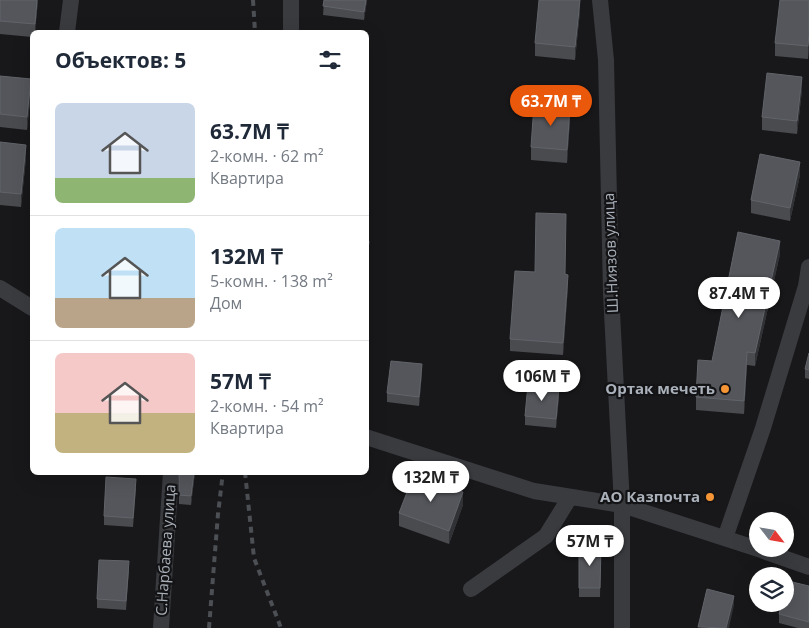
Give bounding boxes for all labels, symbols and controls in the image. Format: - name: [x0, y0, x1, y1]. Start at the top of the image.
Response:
- text: Объектов: 5: [55, 46, 186, 74]
- icon: filters: [316, 46, 344, 74]
- pin: 63.7M ₸: [505, 84, 597, 127]
- text: 63.7M ₸: [521, 90, 581, 112]
- text: 63.7M ₸: [210, 117, 289, 145]
- icon: home: [95, 123, 155, 183]
- text: 2-комн. · 62 m²: [210, 145, 324, 167]
- text: Квартира: [210, 167, 284, 189]
- street label: Ш.Ниязов улица: [598, 192, 622, 314]
- text: 132M ₸: [210, 242, 283, 270]
- icon: home: [95, 248, 155, 308]
- text: 5-комн. · 138 m²: [210, 270, 333, 292]
- pin: 87.4M ₸: [693, 276, 785, 319]
- text: 87.4M ₸: [709, 282, 769, 304]
- text: Дом: [210, 292, 242, 314]
- pin: 106M ₸: [501, 360, 583, 402]
- text: 106M ₸: [514, 365, 570, 387]
- text: 57M ₸: [210, 367, 271, 395]
- icon: home: [95, 373, 155, 433]
- place label: Ортак мечеть: [605, 378, 715, 398]
- marker: Ортак мечеть: [719, 383, 731, 395]
- text: 2-комн. · 54 m²: [210, 395, 324, 417]
- text: Квартира: [210, 417, 284, 439]
- pin: 132M ₸: [390, 460, 472, 503]
- text: 132M ₸: [403, 466, 459, 488]
- street label: С.Нарбаева улица: [150, 483, 180, 616]
- place label: АО Казпочта: [600, 486, 700, 506]
- marker: АО Казпочта: [704, 491, 716, 503]
- north arrow: [749, 512, 794, 558]
- map controls: [749, 512, 794, 612]
- pin: 57M ₸: [555, 524, 625, 567]
- text: 57M ₸: [567, 530, 613, 552]
- button: layers: [749, 567, 794, 612]

